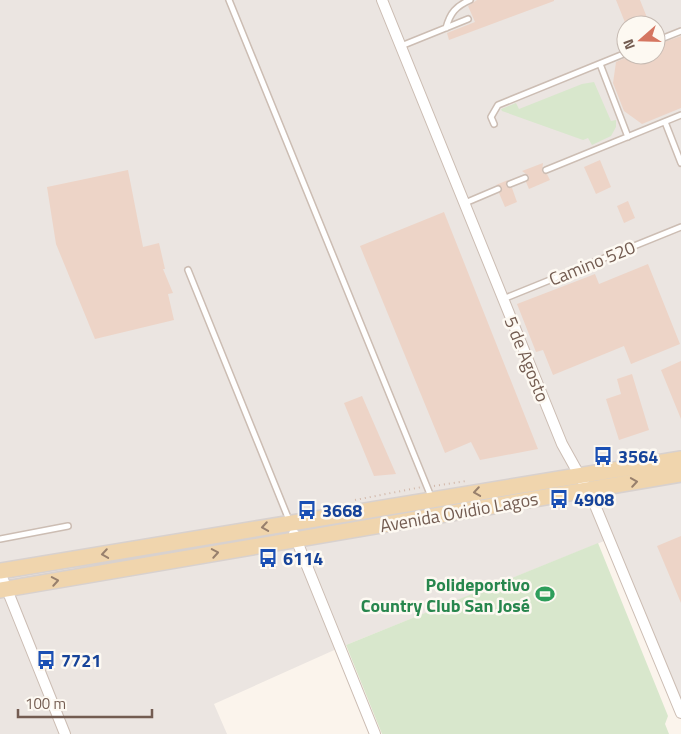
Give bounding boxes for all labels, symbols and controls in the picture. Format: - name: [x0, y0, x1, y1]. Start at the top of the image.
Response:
- north arrow: [616, 15, 666, 65]
- text: N: [617, 36, 640, 53]
- street label: Camino 520: [545, 233, 639, 293]
- street label: 5 de Agosto: [498, 312, 556, 406]
- place label: 3564: [618, 443, 658, 470]
- bus stop icon: 3564: [592, 445, 614, 467]
- one-way arrow: [630, 478, 638, 488]
- street label: Avenida Ovidio Lagos: [378, 485, 540, 539]
- place label: 4908: [574, 486, 614, 513]
- one-way arrow: [473, 487, 482, 497]
- bus stop icon: 4908: [548, 488, 570, 510]
- place label: 3668: [322, 497, 362, 524]
- bus stop icon: 3668: [296, 499, 318, 521]
- one-way arrow: [261, 522, 270, 532]
- place label: 6114: [283, 545, 323, 572]
- bus stop icon: 6114: [257, 547, 279, 569]
- one-way arrow: [101, 548, 109, 559]
- one-way arrow: [211, 549, 219, 559]
- place label: Polideportivo Country Club San José: [361, 571, 530, 619]
- one-way arrow: [50, 576, 59, 586]
- sports icon: Polideportivo Country Club San José: [534, 583, 556, 605]
- place label: 7721: [61, 647, 101, 674]
- bus stop icon: 7721: [35, 649, 57, 671]
- scale bar: [18, 686, 151, 718]
- text: 100 m: [25, 692, 66, 715]

